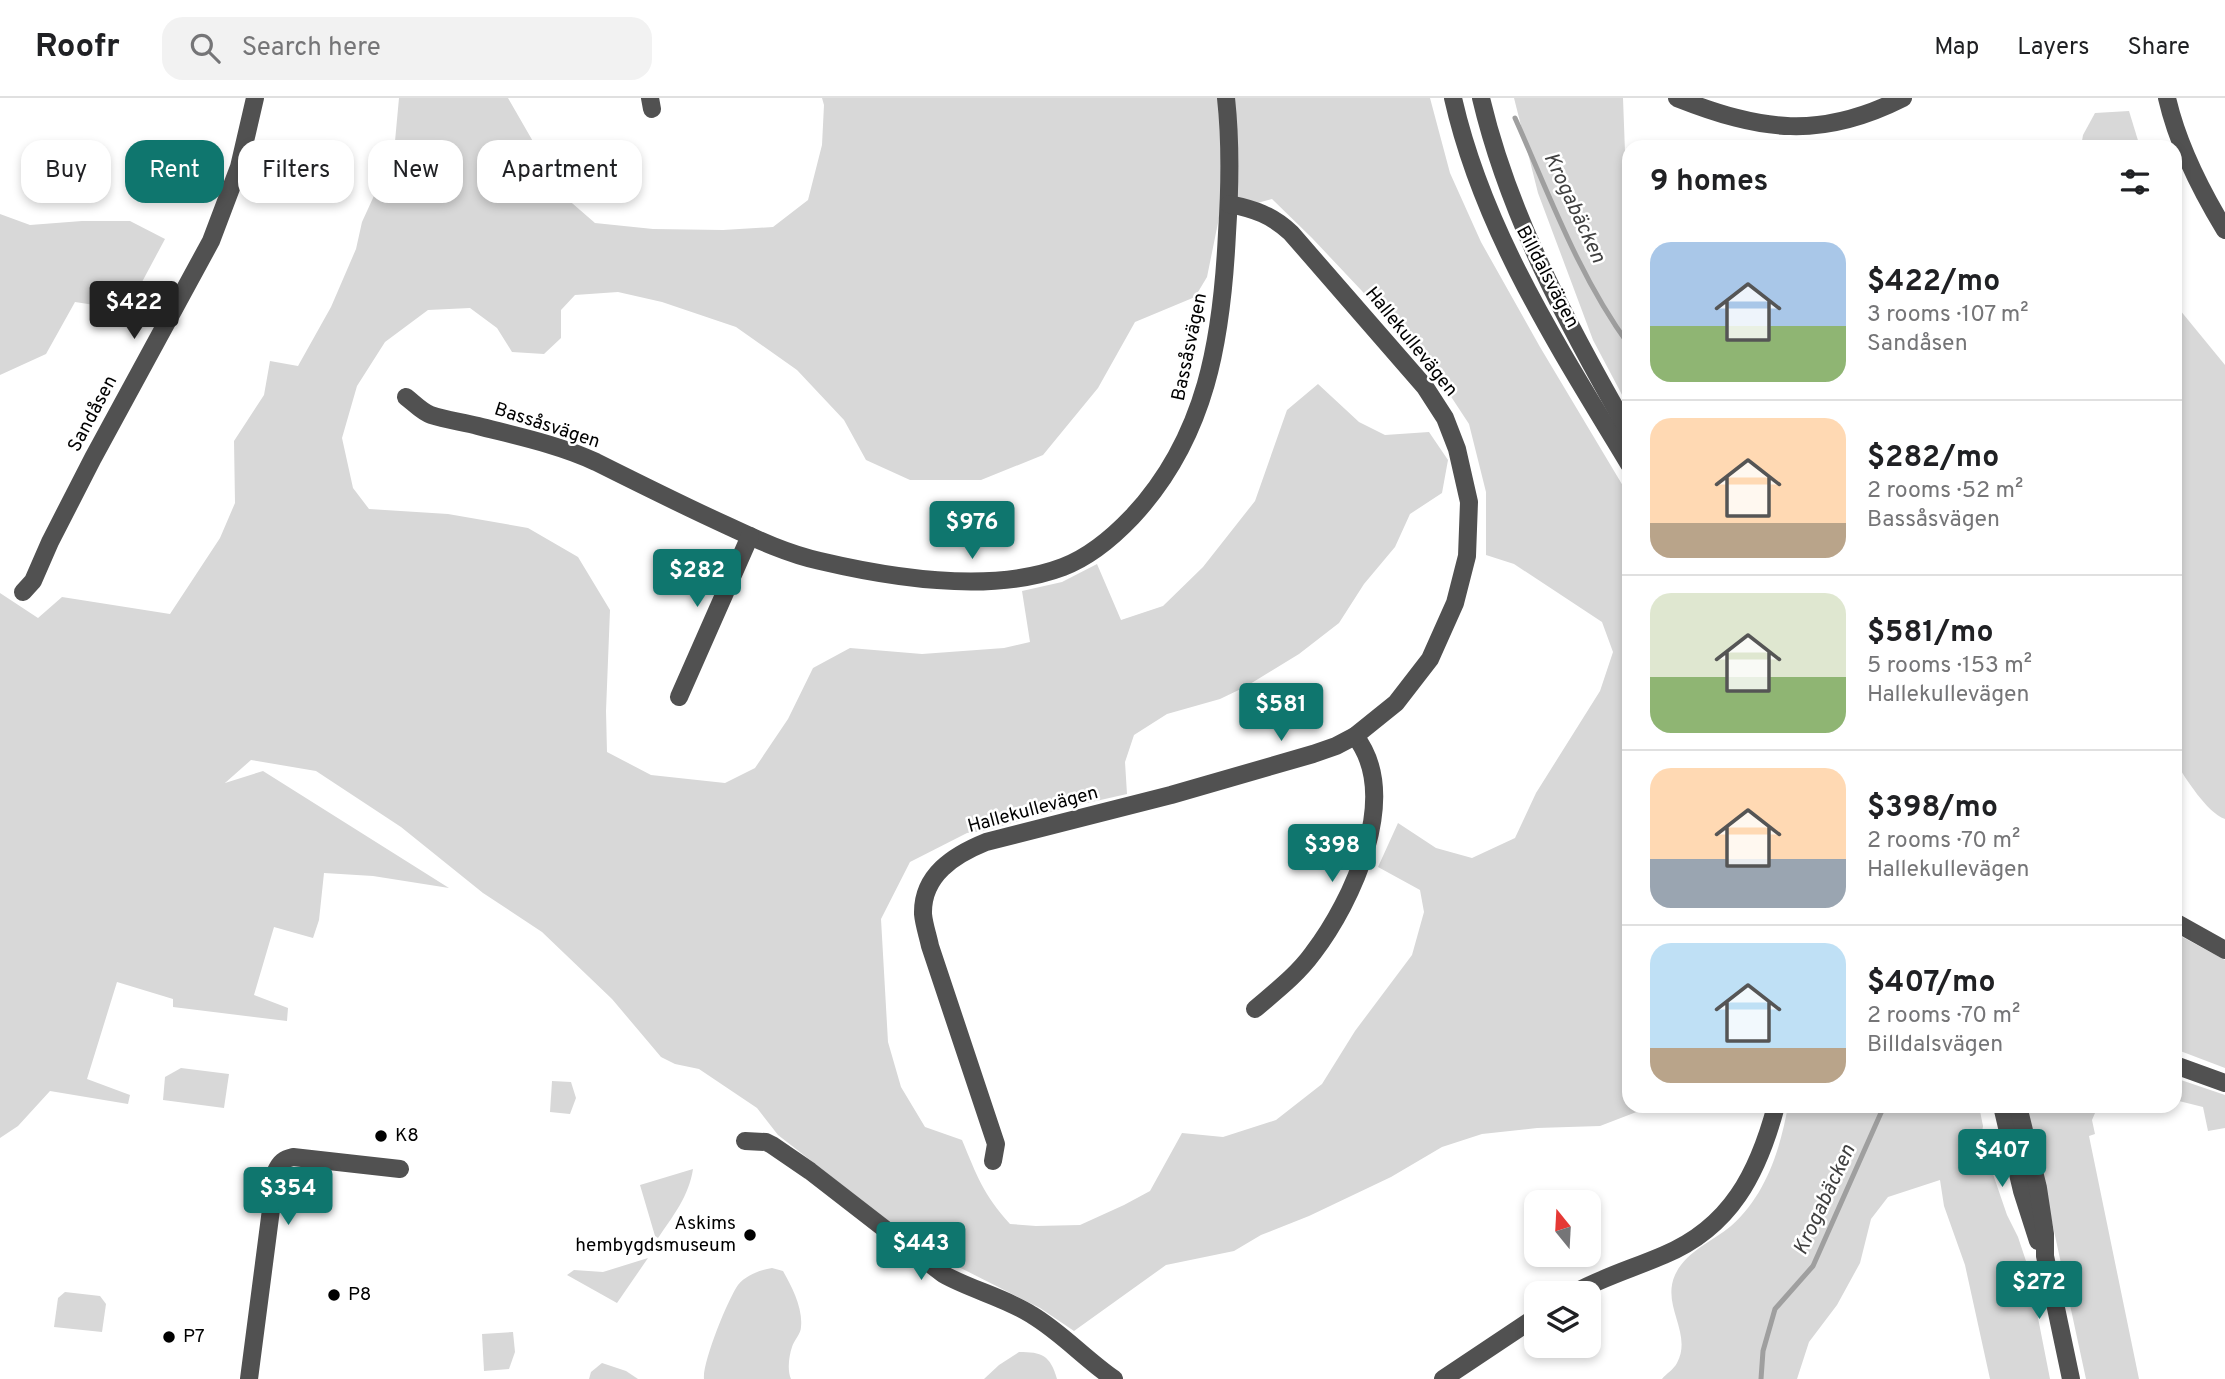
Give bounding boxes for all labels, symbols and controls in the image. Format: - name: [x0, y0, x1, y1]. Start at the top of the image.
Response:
- search box: [162, 17, 652, 80]
- text: Roofr: [35, 27, 120, 69]
- icon: search: [186, 29, 224, 67]
- text: Search here: [242, 32, 381, 65]
- text: Map: [1934, 33, 1979, 63]
- text: Layers: [2017, 33, 2089, 63]
- text: Share: [2127, 33, 2190, 63]
- chip: Buy: [21, 140, 111, 203]
- chip: Rent: [125, 140, 224, 203]
- chip: Filters: [238, 140, 354, 203]
- chip: New: [368, 140, 463, 203]
- chip: Apartment: [477, 140, 642, 203]
- water label: Krogabäcken: [1537, 148, 1612, 268]
- icon: filters: [2116, 163, 2154, 201]
- text: 9 homes: [1650, 164, 1768, 201]
- street label: Billdalsvägen: [1510, 222, 1584, 332]
- text: $422/mo: [1867, 264, 2000, 301]
- icon: home: [1706, 270, 1790, 354]
- pin: $422: [93, 282, 175, 341]
- street label: Hallekullevägen: [1359, 282, 1463, 402]
- text: $422: [106, 289, 162, 318]
- street label: Bassåsvägen: [1167, 291, 1213, 403]
- text: 3 rooms · 107 m²: [1867, 301, 2029, 330]
- text: Sandåsen: [1867, 330, 1968, 359]
- street label: Sandåsen: [63, 372, 123, 456]
- street label: Bassåsvägen: [491, 398, 603, 454]
- text: $282/mo: [1867, 440, 1999, 477]
- icon: home: [1706, 446, 1790, 530]
- text: 2 rooms · 52 m²: [1867, 477, 2023, 506]
- pin: $976: [931, 502, 1013, 561]
- text: Bassåsvägen: [1867, 506, 2000, 535]
- text: $976: [946, 509, 998, 538]
- pin: $282: [656, 550, 738, 609]
- text: $282: [669, 557, 725, 586]
- text: $581/mo: [1867, 615, 1993, 652]
- icon: home: [1706, 621, 1790, 705]
- text: 5 rooms · 153 m²: [1867, 652, 2032, 681]
- text: Hallekullevägen: [1867, 681, 2030, 710]
- pin: $581: [1240, 684, 1322, 743]
- text: $581: [1255, 691, 1307, 720]
- street label: Hallekullevägen: [965, 781, 1101, 839]
- text: $398/mo: [1867, 790, 1998, 827]
- icon: home: [1706, 796, 1790, 880]
- pin: $398: [1291, 824, 1373, 884]
- text: 2 rooms · 70 m²: [1867, 827, 2020, 856]
- text: $398: [1304, 832, 1360, 861]
- text: Hallekullevägen: [1867, 856, 2030, 885]
- text: $407/mo: [1867, 965, 1995, 1002]
- icon: home: [1706, 971, 1790, 1055]
- text: 2 rooms · 70 m²: [1867, 1002, 2020, 1031]
- text: Billdalsvägen: [1867, 1031, 2003, 1060]
- place label: K8: [395, 1124, 419, 1148]
- marker: K8: [373, 1128, 389, 1144]
- pin: $407: [1961, 1130, 2043, 1189]
- text: $407: [1974, 1137, 2030, 1166]
- water label: Krogabäcken: [1788, 1140, 1863, 1260]
- pin: $354: [247, 1168, 329, 1227]
- text: $354: [260, 1175, 316, 1204]
- north arrow: [1524, 1190, 1601, 1267]
- map controls: [1524, 1190, 1601, 1358]
- place label: Askims hembygdsmuseum: [575, 1212, 736, 1258]
- pin: $443: [880, 1222, 962, 1282]
- marker: Askims hembygdsmuseum: [742, 1227, 758, 1243]
- text: $443: [892, 1230, 950, 1259]
- pin: $272: [1998, 1262, 2080, 1321]
- text: $272: [2012, 1269, 2066, 1298]
- button: layers: [1524, 1281, 1601, 1358]
- place label: P8: [348, 1283, 371, 1307]
- marker: P8: [326, 1287, 342, 1303]
- place label: P7: [183, 1325, 205, 1349]
- marker: P7: [161, 1329, 177, 1345]

